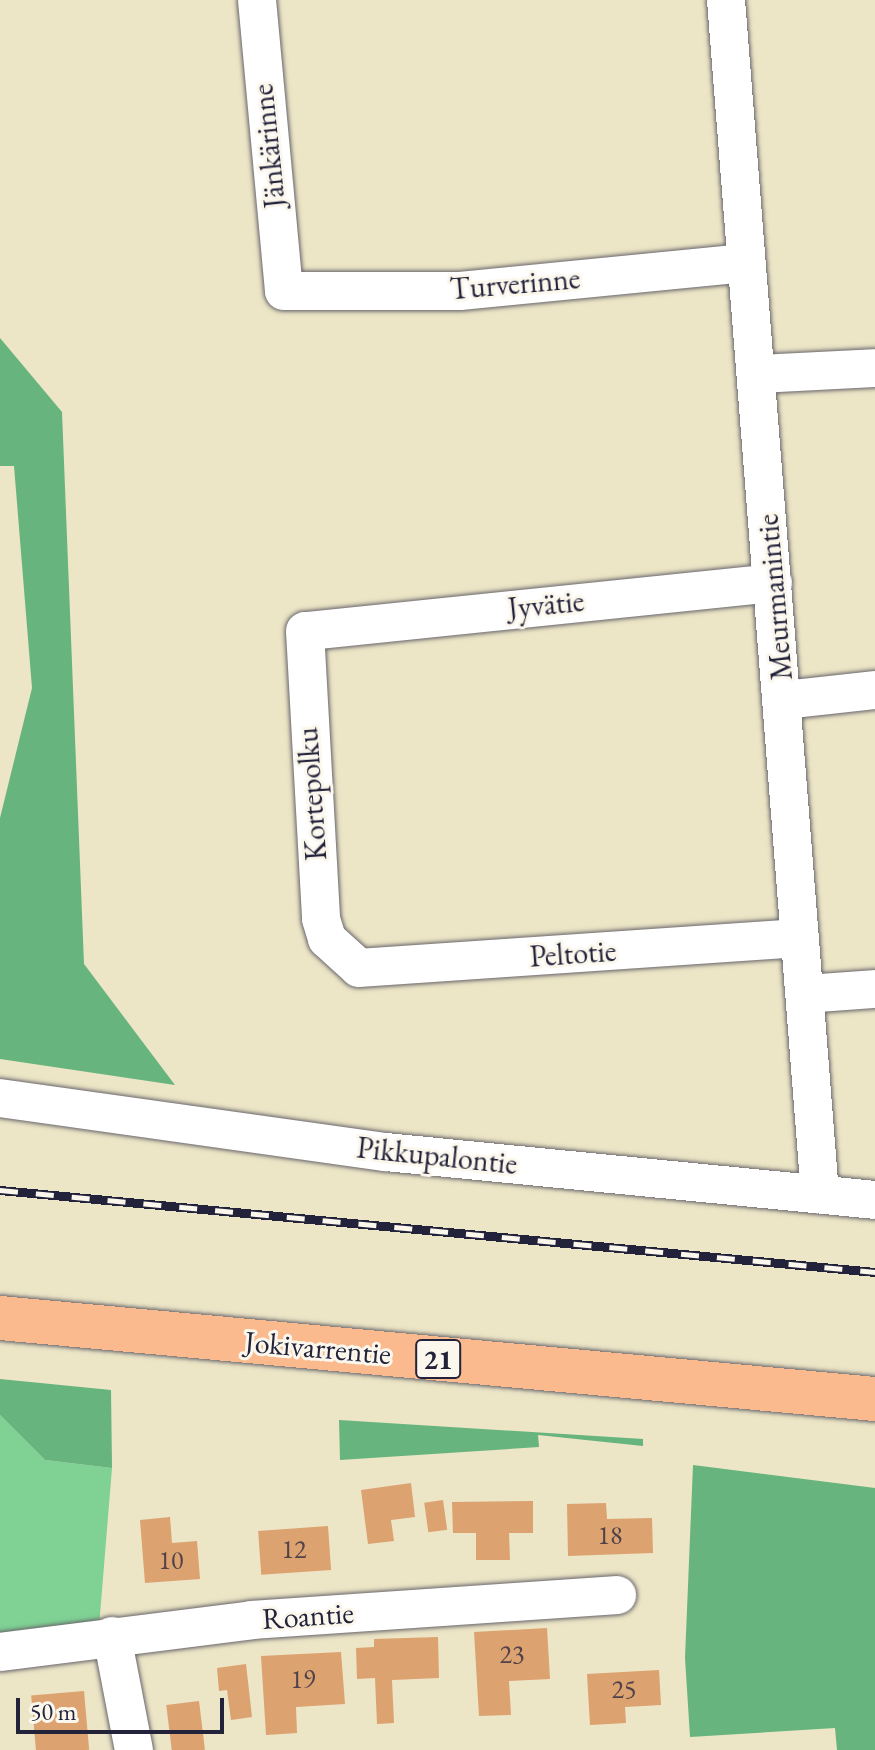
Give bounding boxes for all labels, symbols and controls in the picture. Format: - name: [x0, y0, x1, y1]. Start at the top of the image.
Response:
- street label: Jänkärinne: [245, 82, 293, 210]
- street label: Turverinne: [448, 260, 582, 308]
- street label: Meurmanintie: [750, 512, 800, 682]
- street label: Jyvätie: [506, 583, 586, 627]
- street label: Kortepolku: [289, 726, 335, 862]
- street label: Peltotie: [529, 933, 617, 975]
- street label: Pikkupalontie: [355, 1130, 519, 1182]
- street label: Jokivarrentie: [243, 1324, 393, 1372]
- road number: 21: [414, 1335, 462, 1383]
- house number: 18: [598, 1520, 622, 1552]
- house number: 12: [282, 1534, 306, 1566]
- house number: 10: [159, 1545, 183, 1577]
- street label: Roantie: [261, 1595, 355, 1637]
- house number: 23: [500, 1639, 524, 1671]
- house number: 19: [291, 1664, 315, 1696]
- house number: 25: [612, 1674, 636, 1706]
- scale bar: [20, 1682, 228, 1732]
- text: 50 m: [30, 1696, 77, 1727]

